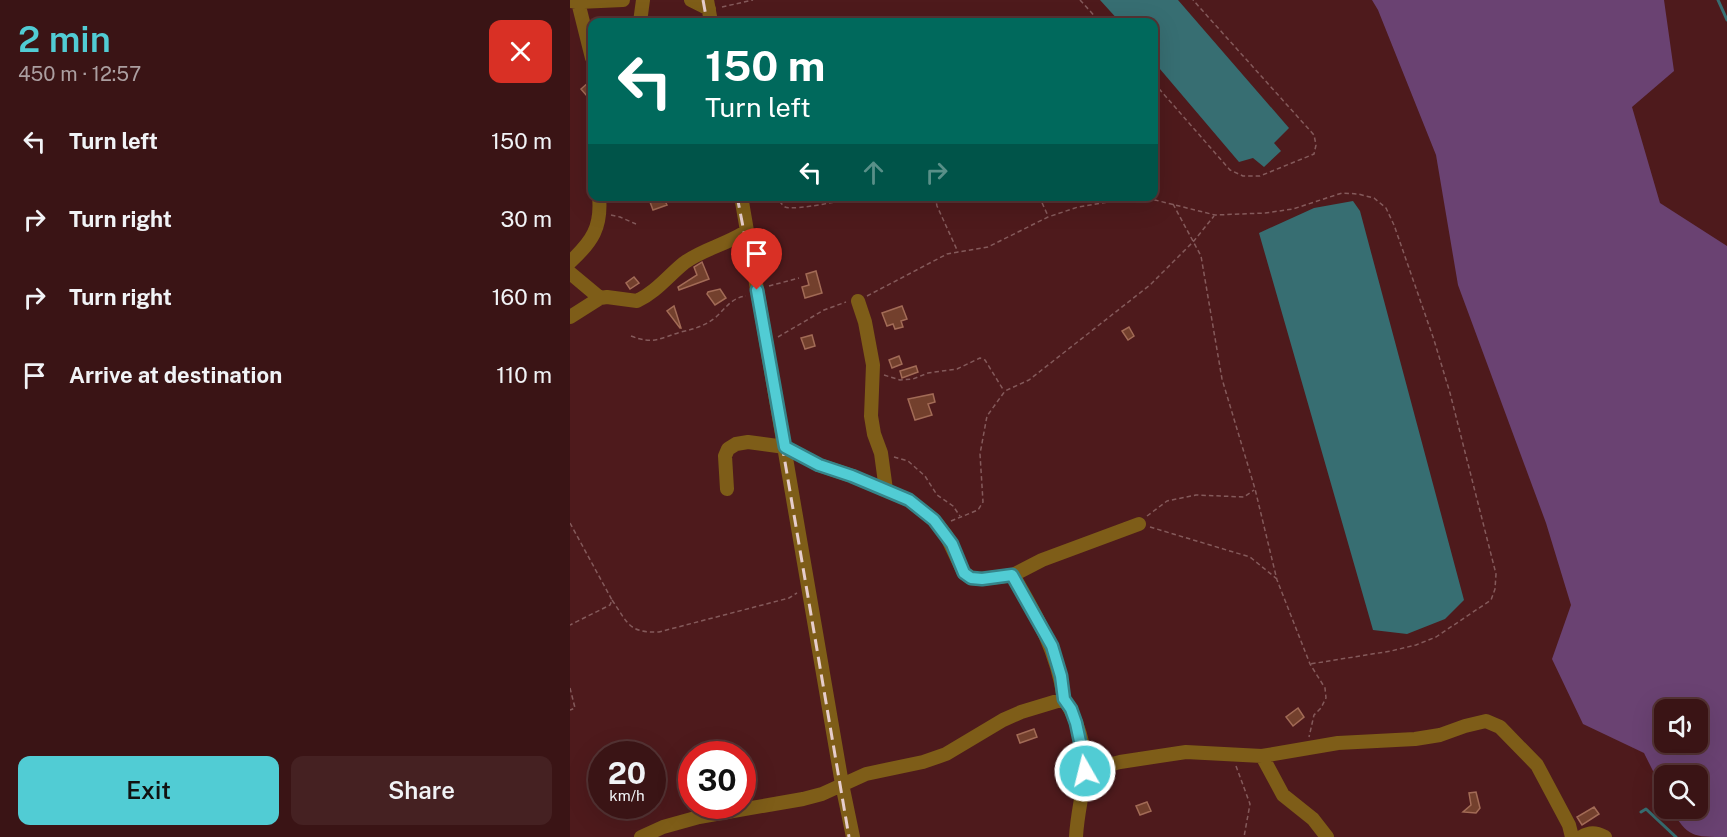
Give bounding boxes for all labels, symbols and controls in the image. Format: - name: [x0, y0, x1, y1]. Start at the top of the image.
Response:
- text: 2 min: [18, 18, 111, 60]
- button: close: [489, 20, 552, 83]
- text: 150 m: [705, 41, 825, 90]
- icon: left: [606, 42, 684, 120]
- text: 450 m · 12:57: [18, 62, 141, 86]
- text: Turn left: [705, 91, 811, 123]
- icon: left: [18, 125, 51, 158]
- text: Turn left: [69, 128, 158, 154]
- text: 150 m: [491, 128, 552, 154]
- icon: left: [794, 156, 827, 189]
- icon: ahead: [857, 156, 890, 189]
- icon: right: [920, 156, 953, 189]
- icon: right: [18, 203, 51, 236]
- text: Turn right: [69, 206, 172, 232]
- text: 30 m: [500, 206, 552, 232]
- pin: [731, 228, 782, 290]
- icon: arrive: [740, 237, 773, 270]
- icon: right: [18, 281, 51, 314]
- text: Turn right: [69, 284, 172, 310]
- text: 160 m: [492, 284, 552, 310]
- icon: arrive: [18, 359, 51, 392]
- text: Arrive at destination: [69, 362, 282, 388]
- text: 110 m: [496, 362, 552, 388]
- map controls: [1654, 699, 1708, 819]
- button: sound: [1654, 699, 1708, 753]
- position arrow: [1053, 739, 1117, 803]
- speed limit sign: 30: [678, 741, 756, 819]
- text: 20: [608, 755, 646, 791]
- button: Exit: [18, 756, 279, 825]
- button: Share: [291, 756, 552, 825]
- button: search: [1654, 765, 1708, 819]
- text: km/h: [609, 787, 645, 804]

